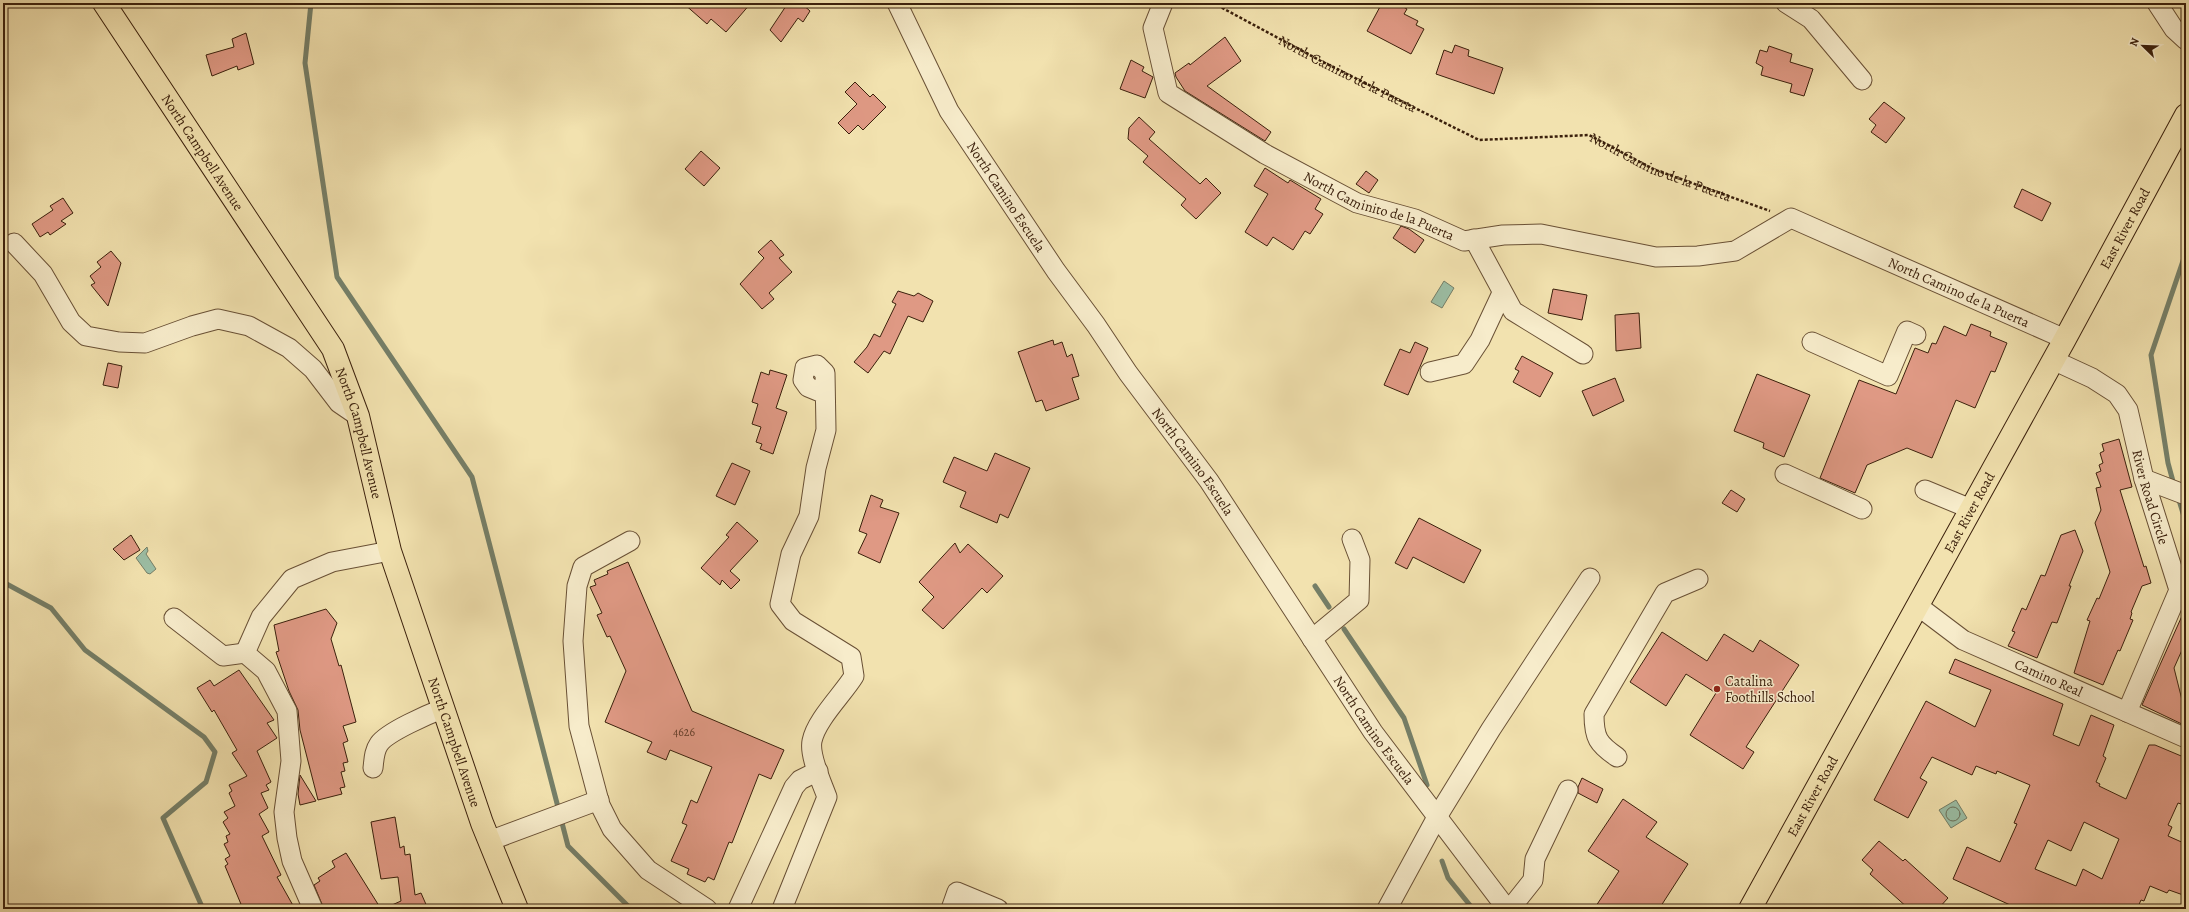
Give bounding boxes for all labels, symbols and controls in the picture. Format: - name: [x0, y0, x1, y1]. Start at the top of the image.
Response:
- north arrow: [2123, 26, 2163, 66]
- street label: North Camino de la Puerta: [1275, 31, 1420, 117]
- text: N: [2126, 36, 2143, 49]
- street label: North Campbell Avenue: [157, 91, 248, 215]
- street label: North Camino de la Puerta: [1586, 128, 1734, 206]
- street label: North Camino Escuela: [962, 138, 1050, 256]
- street label: North Caminito de la Puerta: [1300, 167, 1458, 246]
- street label: East River Road: [2096, 184, 2155, 273]
- street label: North Camino de la Puerta: [1885, 253, 2033, 332]
- street label: North Campbell Avenue: [331, 365, 386, 501]
- street label: North Camino Escuela: [1147, 404, 1238, 520]
- street label: River Road Circle: [2127, 448, 2173, 547]
- street label: East River Road: [1940, 469, 2000, 557]
- street label: Camino Real: [2011, 655, 2086, 702]
- street label: North Camino Escuela: [1329, 672, 1419, 789]
- place label: Catalina Foothills School: [1725, 672, 1815, 707]
- street label: North Campbell Avenue: [423, 675, 485, 810]
- marker: Catalina Foothills School: [1712, 684, 1722, 694]
- house number: 4626: [673, 724, 696, 740]
- street label: East River Road: [1783, 752, 1843, 840]

